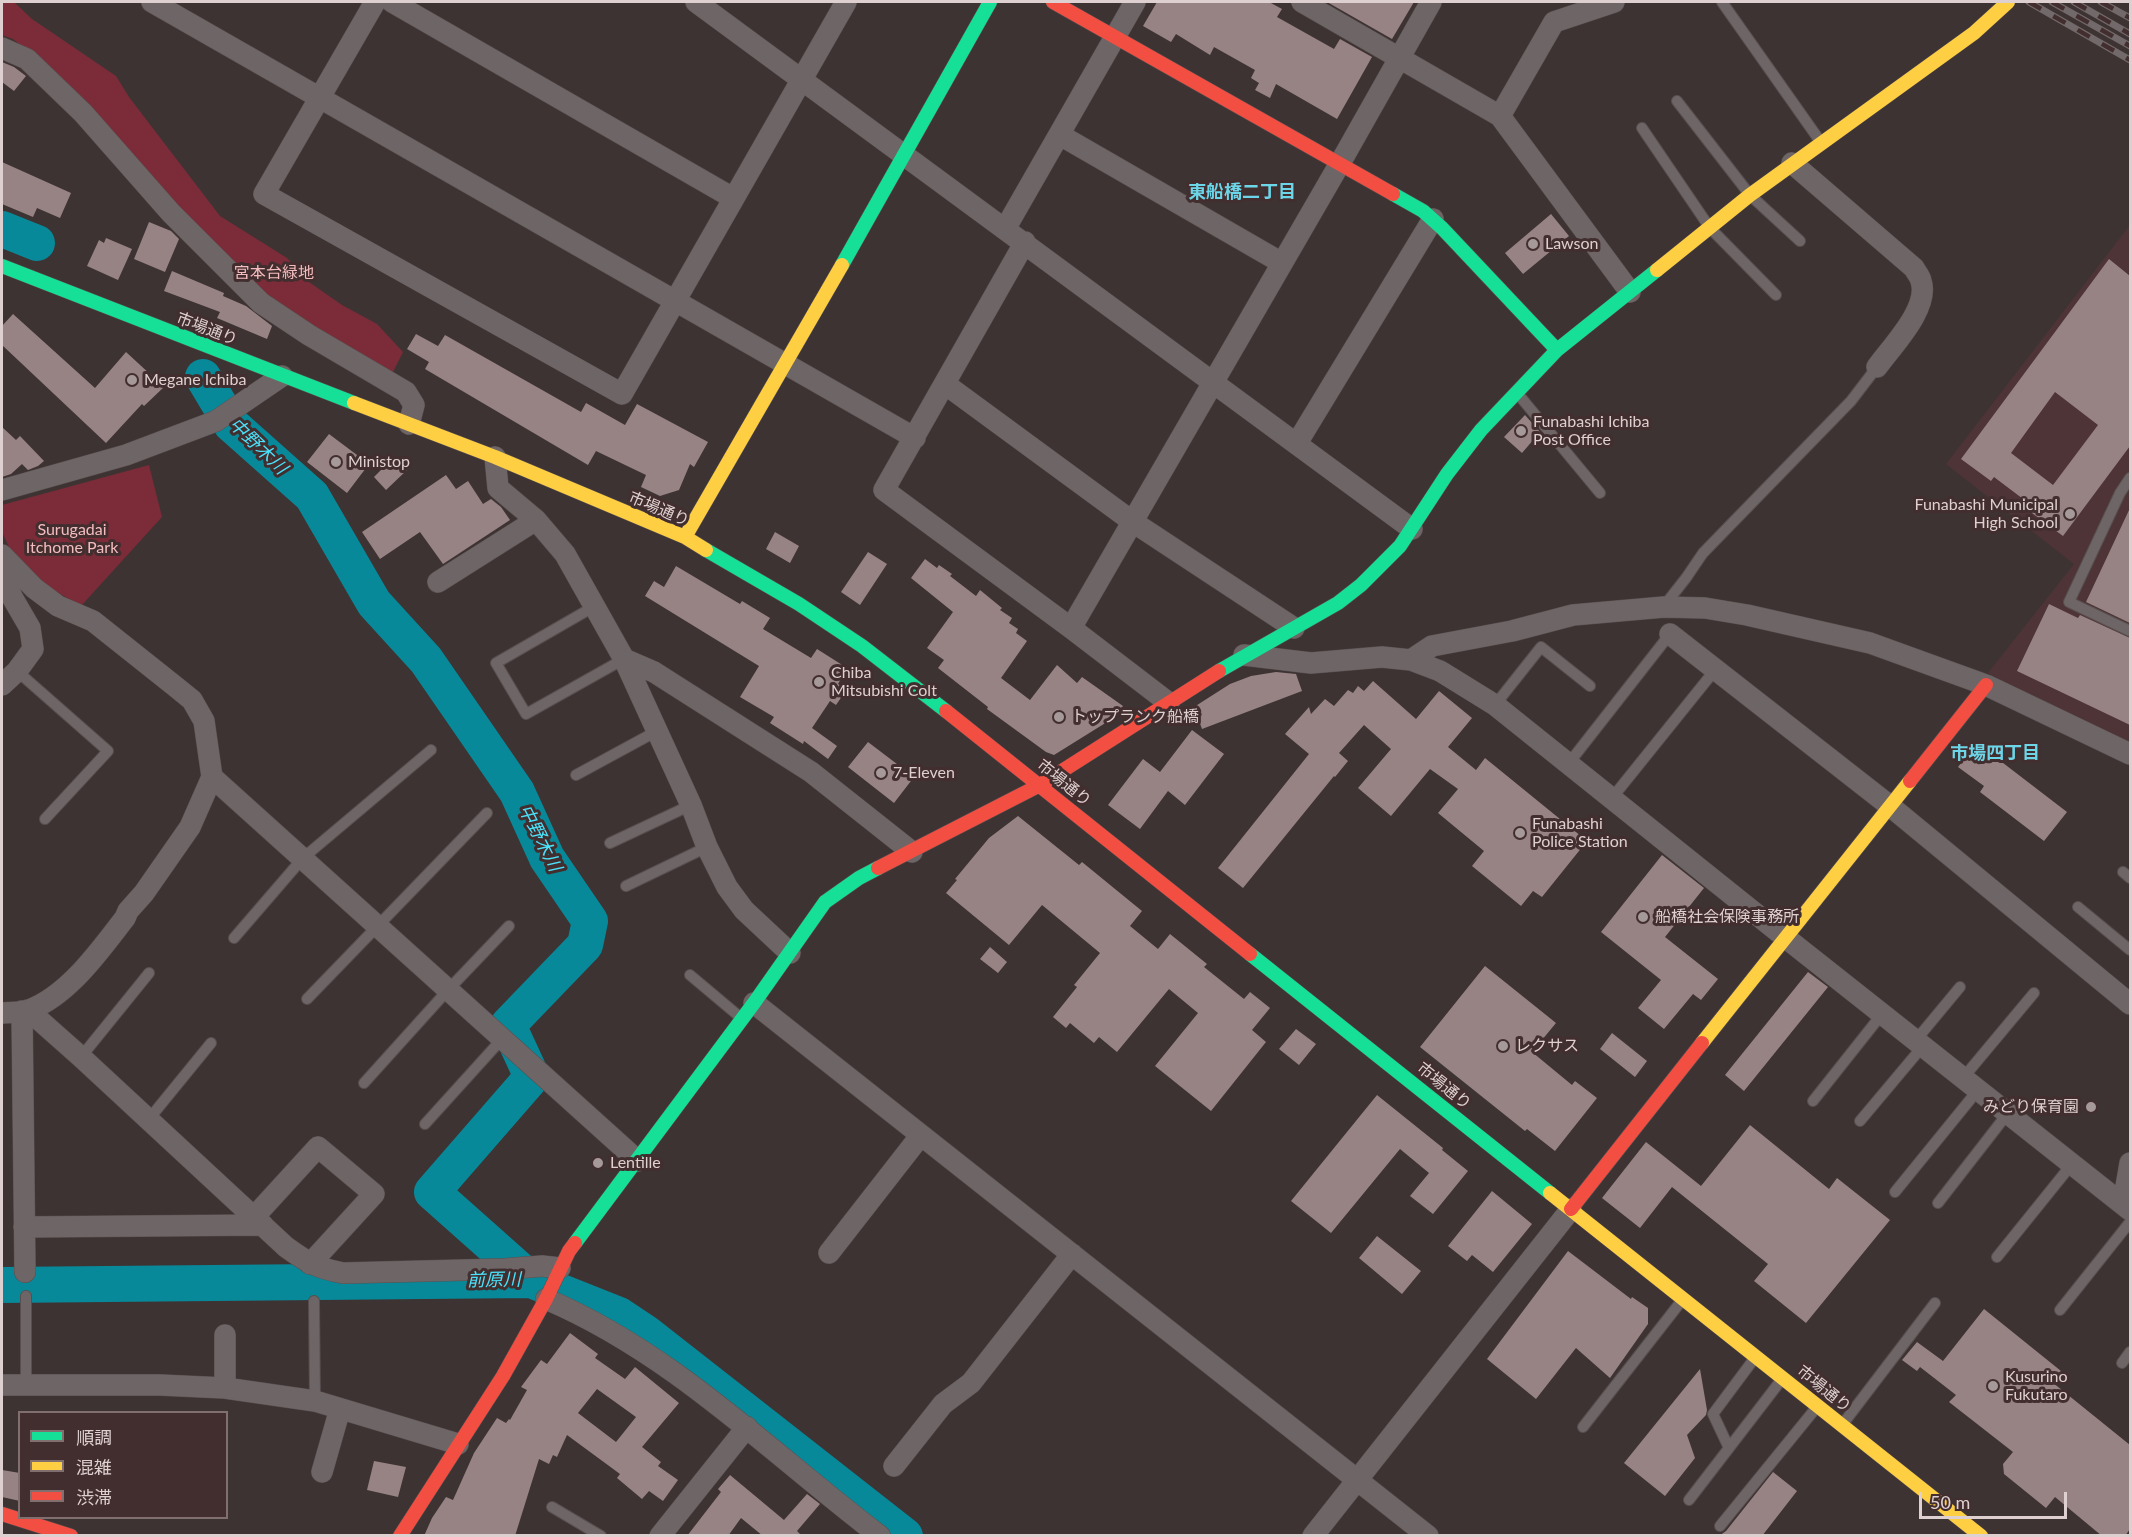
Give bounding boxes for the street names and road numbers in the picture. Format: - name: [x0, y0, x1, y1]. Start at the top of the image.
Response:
- street label: 市場通り: [174, 309, 240, 349]
- street label: 市場通り: [626, 488, 692, 530]
- street label: 市場通り: [1033, 755, 1095, 811]
- street label: 市場通り: [1413, 1058, 1475, 1114]
- street label: 市場通り: [1793, 1361, 1855, 1417]

